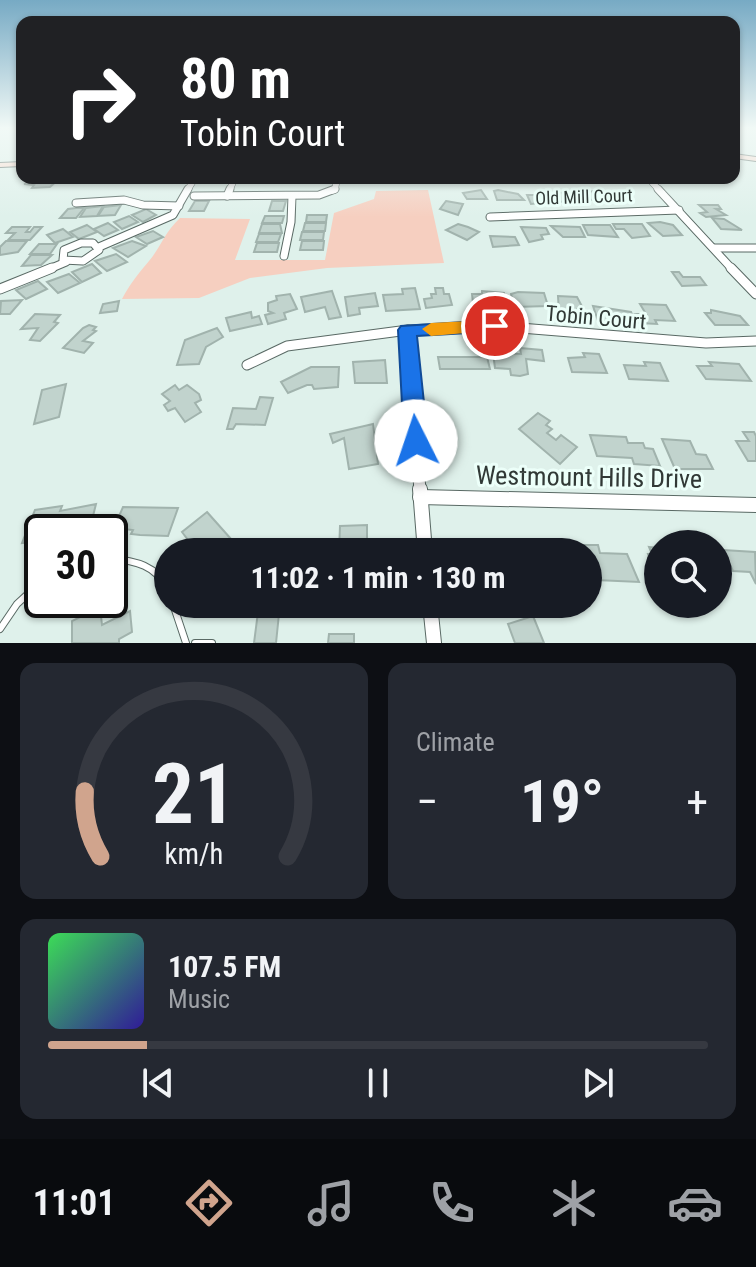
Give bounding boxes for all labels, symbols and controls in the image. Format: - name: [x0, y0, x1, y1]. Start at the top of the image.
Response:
- text: 80 m: [180, 46, 291, 112]
- icon: right: [48, 48, 152, 152]
- text: Tobin Court: [180, 113, 345, 155]
- street label: Old Mill Court: [535, 184, 633, 209]
- pin: [461, 292, 529, 360]
- street label: Tobin Court: [545, 301, 647, 334]
- icon: arrive: [473, 304, 517, 348]
- position arrow: [374, 399, 458, 483]
- street label: Westmount Hills Drive: [476, 460, 702, 494]
- speed limit sign: 30: [24, 514, 128, 618]
- map controls: [644, 530, 732, 618]
- button: search: [644, 530, 732, 618]
- text: 11:02 · 1 min · 130 m: [251, 560, 505, 595]
- text: Climate: [416, 727, 495, 757]
- text: 21: [152, 746, 236, 843]
- text: 19°: [520, 766, 604, 837]
- text: −: [416, 776, 438, 828]
- text: +: [686, 776, 708, 828]
- text: km/h: [165, 837, 223, 871]
- text: 107.5 FM: [168, 949, 281, 984]
- text: Music: [168, 984, 230, 1014]
- icon: previous: [136, 1061, 180, 1105]
- icon: pause: [356, 1061, 400, 1105]
- icon: next: [576, 1061, 620, 1105]
- icon: directions: [181, 1175, 237, 1231]
- icon: music: [303, 1175, 359, 1231]
- icon: phone: [424, 1175, 480, 1231]
- icon: climate: [546, 1175, 602, 1231]
- icon: car: [667, 1175, 723, 1231]
- text: 11:01: [33, 1182, 115, 1224]

